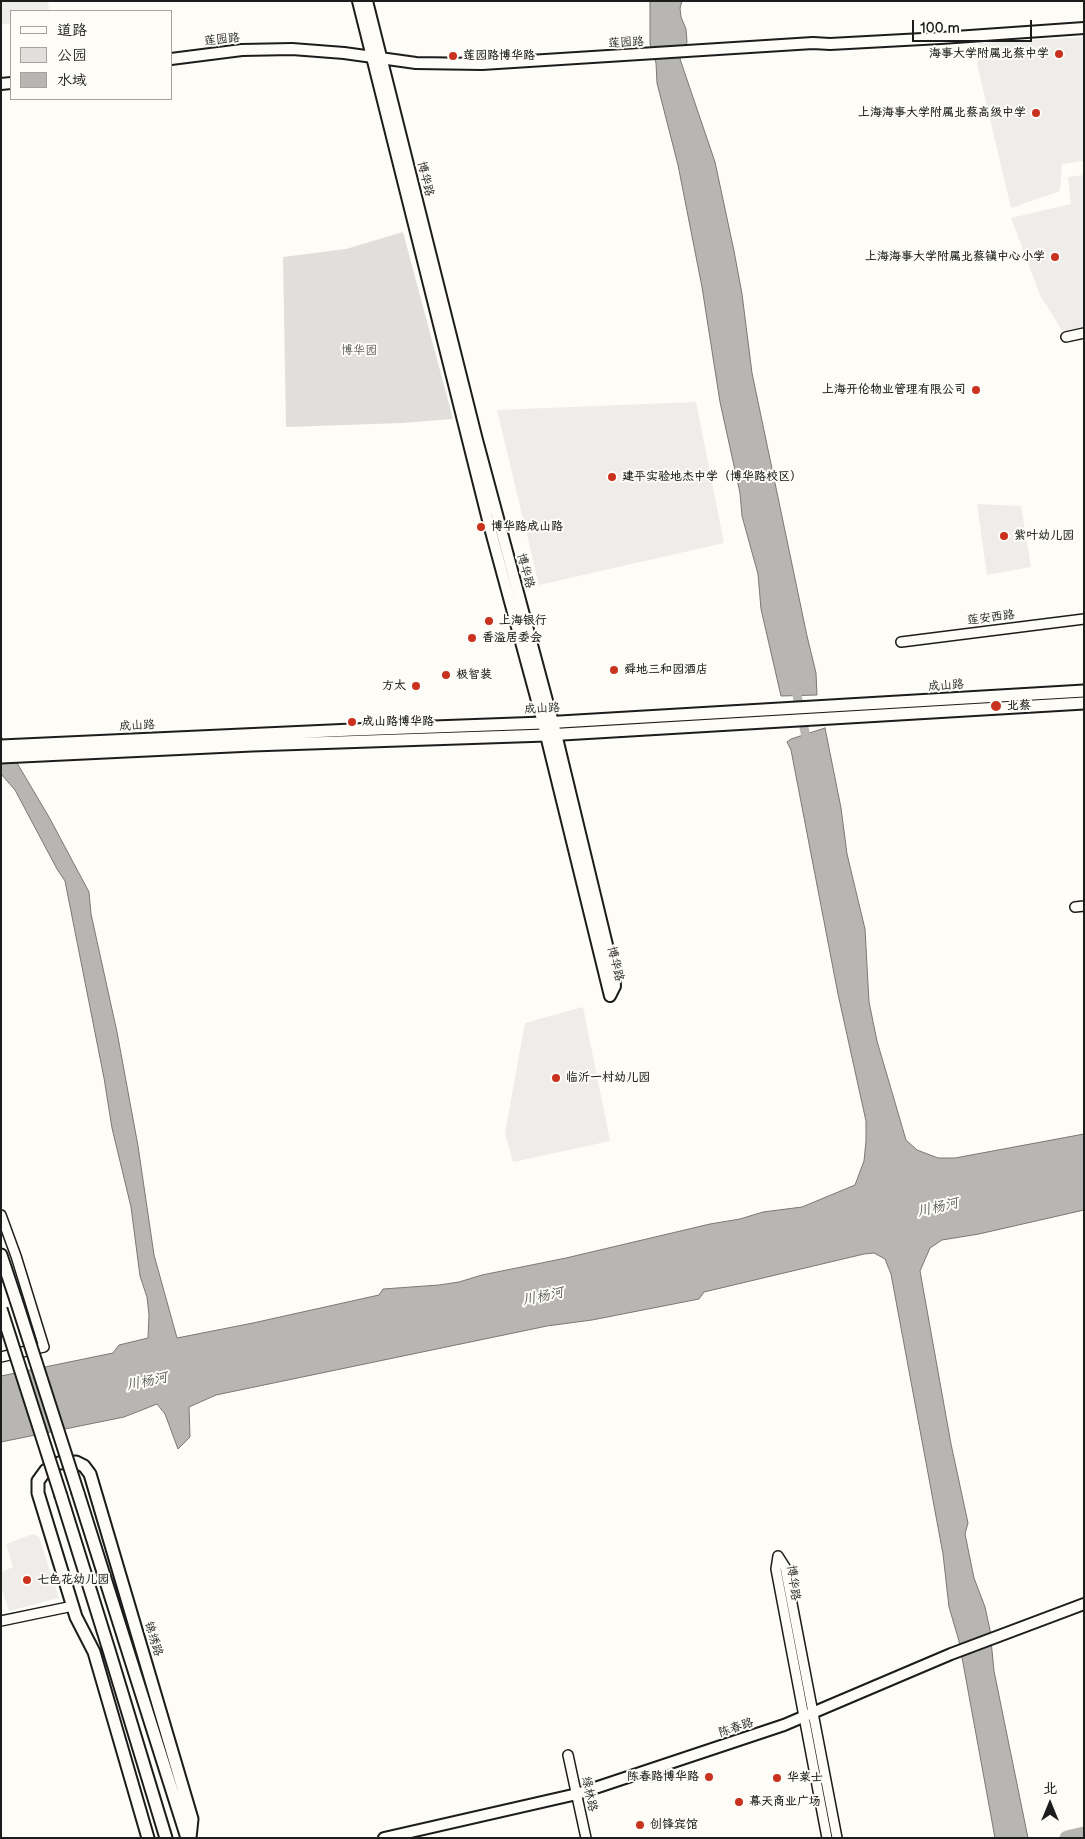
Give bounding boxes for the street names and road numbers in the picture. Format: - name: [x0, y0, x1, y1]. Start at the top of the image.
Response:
- street label: 莲园路: [203, 31, 241, 49]
- street label: 莲园路: [608, 35, 644, 51]
- street label: 博华路: [414, 160, 436, 198]
- street label: 博华路: [513, 552, 537, 590]
- street label: 莲安西路: [966, 608, 1016, 628]
- street label: 成山路: [928, 678, 964, 694]
- street label: 成山路: [524, 701, 560, 717]
- street label: 成山路: [119, 718, 155, 734]
- street label: 博华路: [604, 945, 626, 983]
- street label: 博华路: [783, 1564, 803, 1602]
- street label: 锦绣路: [141, 1620, 165, 1658]
- street label: 陈春路: [717, 1716, 755, 1740]
- street label: 绿林路: [578, 1775, 600, 1813]

